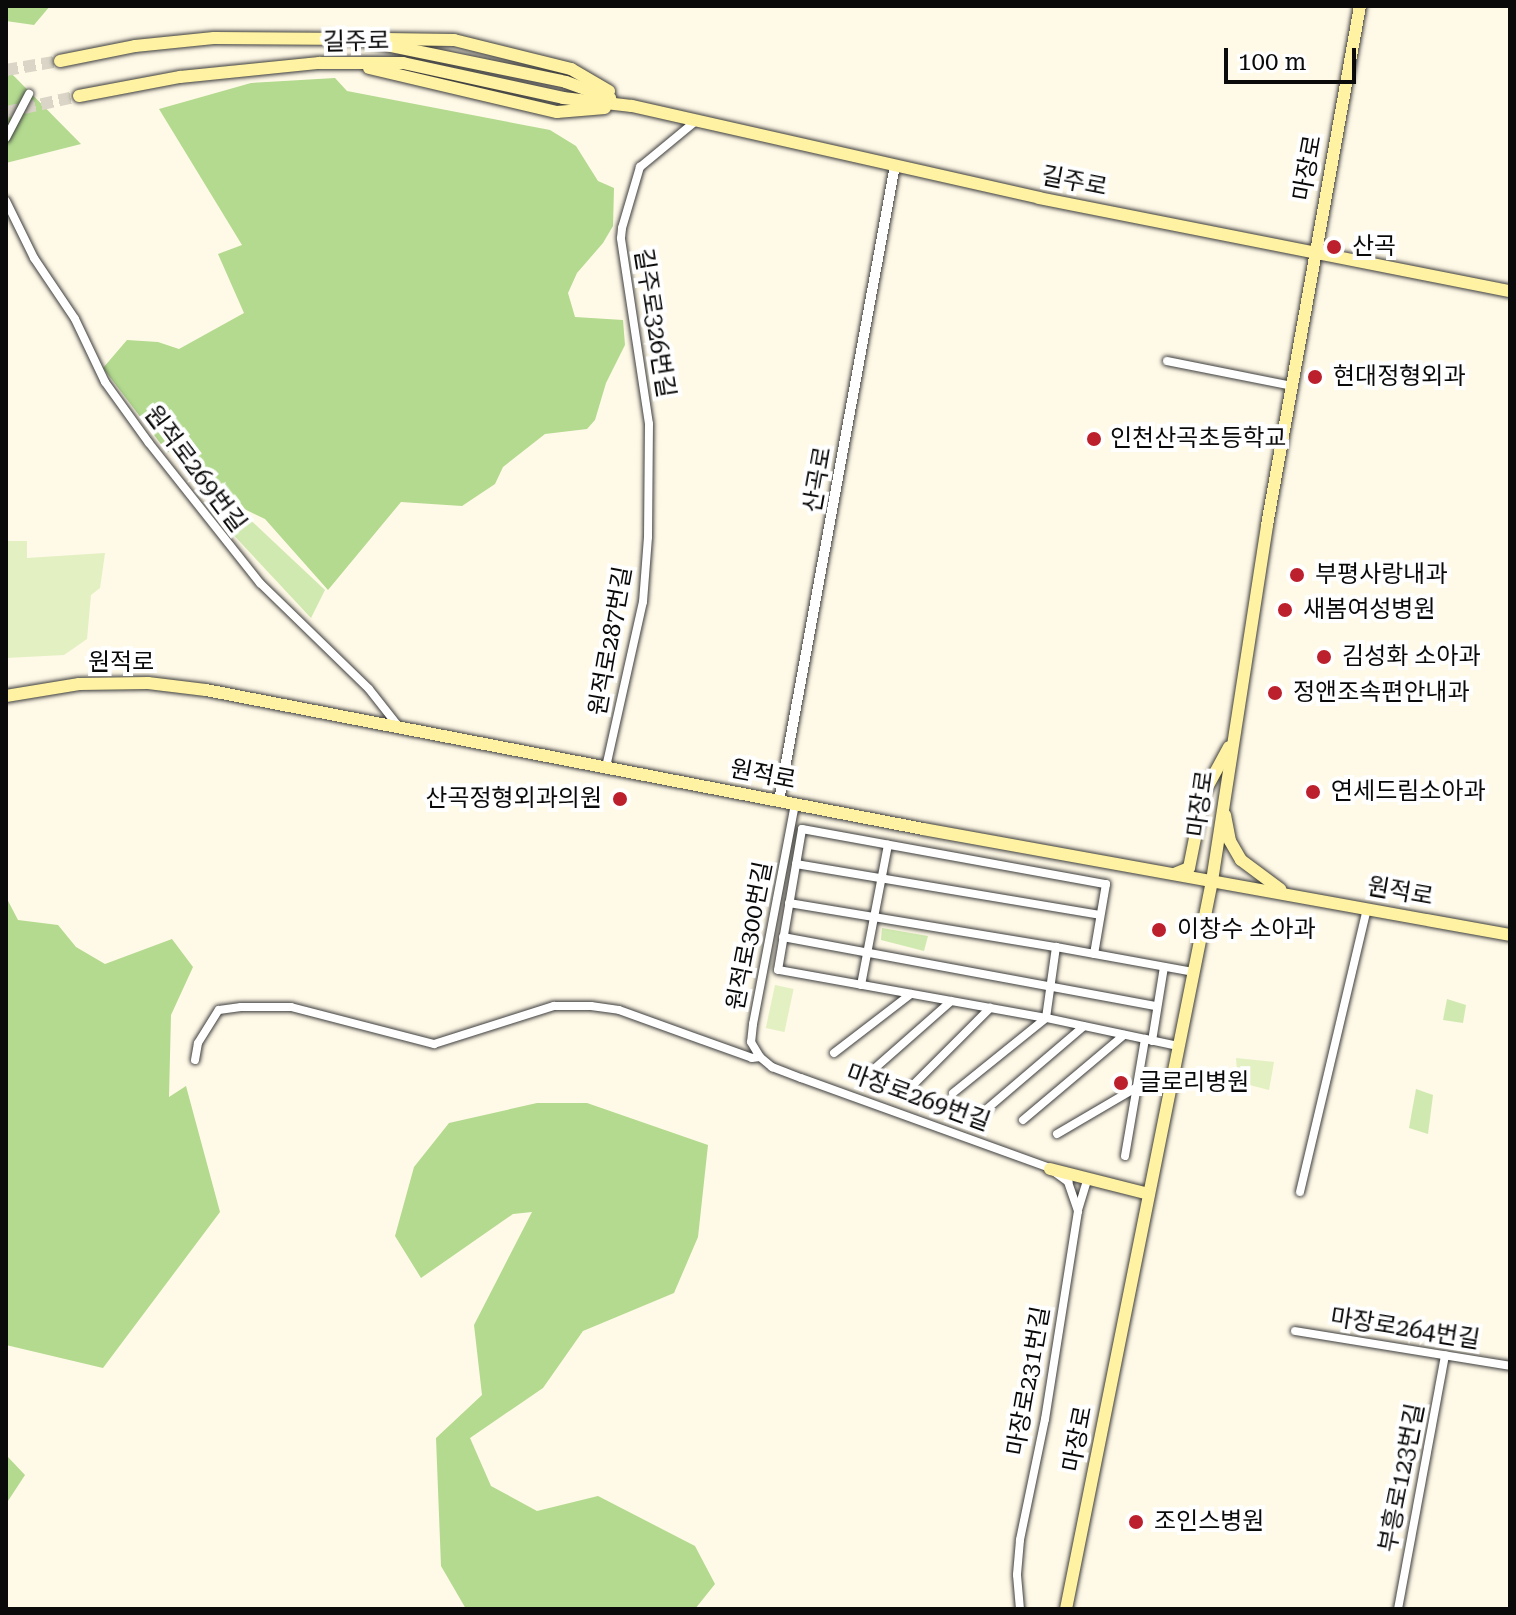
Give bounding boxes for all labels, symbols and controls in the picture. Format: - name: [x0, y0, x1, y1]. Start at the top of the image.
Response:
- street label: 길주로: [323, 27, 389, 57]
- scale bar: [1228, 32, 1360, 82]
- text: 100 m: [1238, 48, 1306, 76]
- street label: 마장로: [1288, 133, 1328, 203]
- street label: 길주로: [1039, 162, 1109, 202]
- place label: 산곡: [1352, 233, 1396, 261]
- marker: 산곡: [1323, 236, 1345, 258]
- street label: 길주로326번길: [628, 246, 680, 400]
- place label: 현대정형외과: [1333, 363, 1465, 391]
- marker: 현대정형외과: [1304, 366, 1326, 388]
- street label: 원적로269번길: [138, 400, 252, 538]
- place label: 인천산곡초등학교: [1110, 425, 1287, 453]
- marker: 인천산곡초등학교: [1085, 430, 1103, 448]
- street label: 산곡로: [798, 445, 838, 515]
- place label: 부평사랑내과: [1315, 561, 1447, 589]
- street label: 원적로287번길: [584, 564, 638, 718]
- marker: 부평사랑내과: [1286, 564, 1308, 586]
- place label: 새봄여성병원: [1303, 596, 1435, 624]
- marker: 새봄여성병원: [1274, 599, 1296, 621]
- place label: 김성화 소아과: [1342, 643, 1481, 671]
- marker: 김성화 소아과: [1313, 646, 1335, 668]
- street label: 원적로: [88, 649, 154, 677]
- place label: 정앤조속편안내과: [1293, 679, 1470, 707]
- marker: 정앤조속편안내과: [1264, 682, 1286, 704]
- street label: 원적로: [728, 755, 798, 795]
- street label: 마장로: [1182, 769, 1220, 839]
- place label: 연세드림소아과: [1331, 778, 1486, 806]
- marker: 연세드림소아과: [1302, 781, 1324, 803]
- place label: 산곡정형외과의원: [425, 785, 602, 813]
- marker: 산곡정형외과의원: [609, 788, 631, 810]
- street label: 원적로300번길: [721, 859, 779, 1013]
- street label: 원적로: [1365, 872, 1435, 912]
- place label: 이창수 소아과: [1177, 916, 1316, 944]
- marker: 이창수 소아과: [1148, 919, 1170, 941]
- street label: 마장로269번길: [842, 1059, 994, 1137]
- place label: 글로리병원: [1139, 1069, 1249, 1097]
- marker: 글로리병원: [1110, 1072, 1132, 1094]
- street label: 마장로264번길: [1328, 1303, 1482, 1355]
- street label: 마장로231번길: [1002, 1304, 1056, 1458]
- street label: 부흥로123번길: [1373, 1401, 1431, 1555]
- street label: 마장로: [1058, 1404, 1098, 1474]
- place label: 조인스병원: [1154, 1508, 1264, 1536]
- marker: 조인스병원: [1125, 1511, 1147, 1533]

